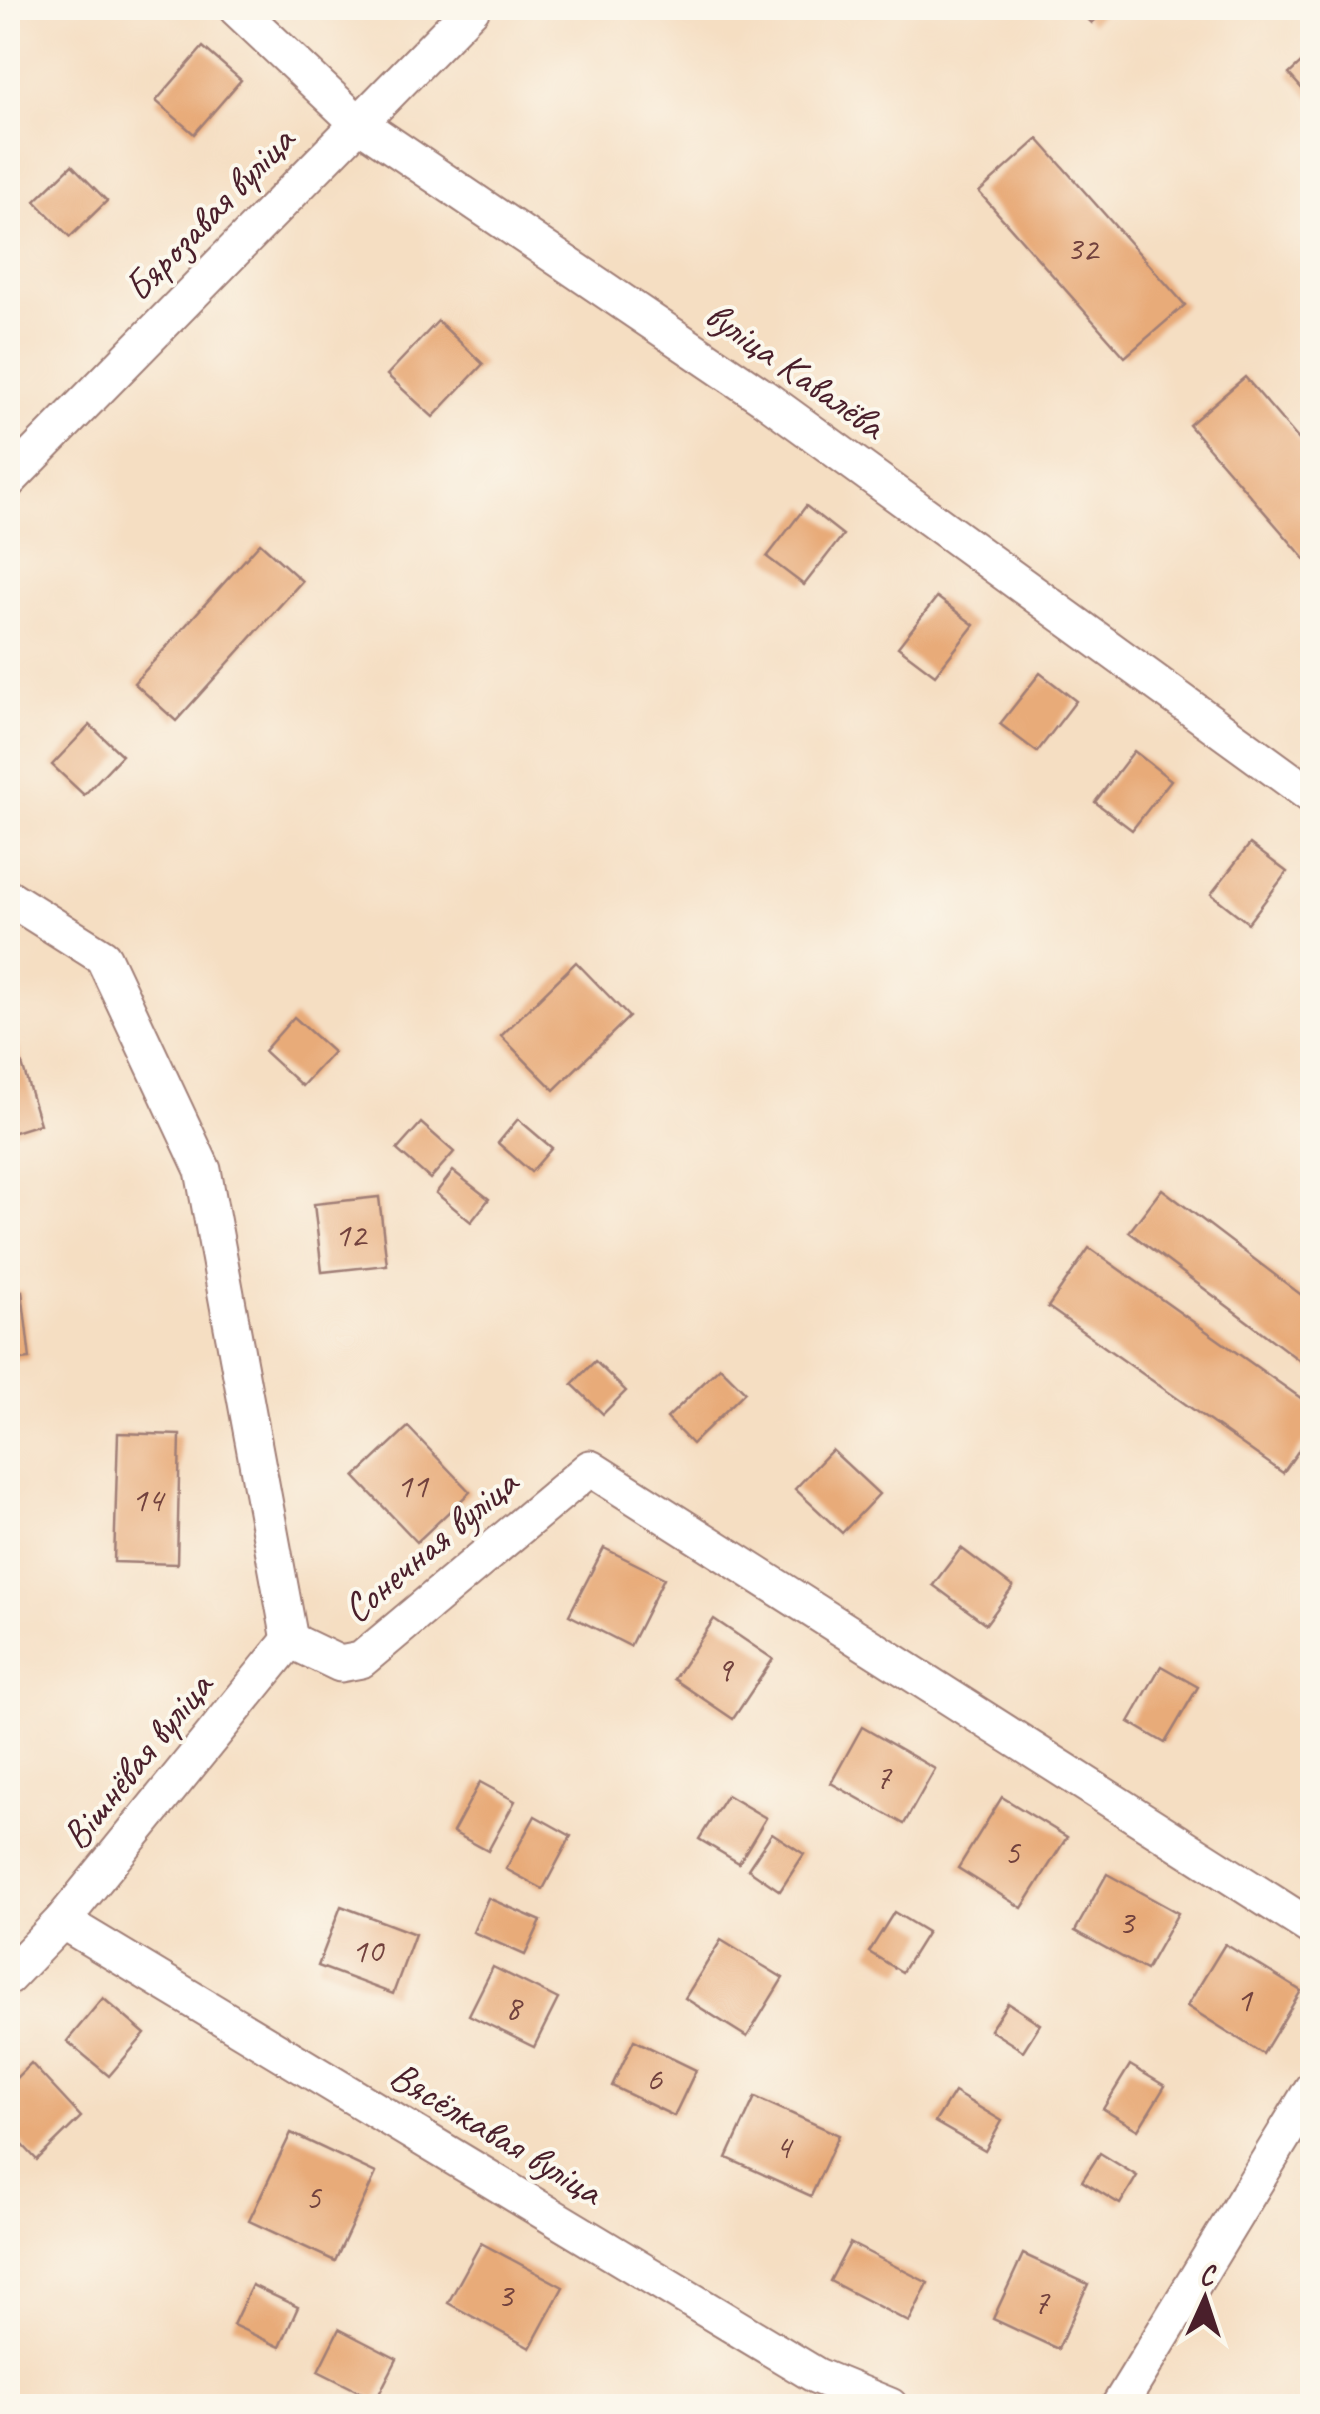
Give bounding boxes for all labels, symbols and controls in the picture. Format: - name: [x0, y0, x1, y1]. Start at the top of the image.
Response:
- street label: Бярозавая вуліца: [113, 114, 306, 312]
- house number: 32: [1066, 226, 1101, 271]
- street label: вуліца Кавалёва: [696, 290, 896, 452]
- house number: 12: [334, 1212, 369, 1257]
- street label: Сонечная вуліца: [332, 1457, 530, 1634]
- house number: 11: [396, 1463, 430, 1508]
- house number: 14: [131, 1477, 166, 1522]
- house number: 9: [716, 1647, 735, 1692]
- street label: Вішнёвая вуліца: [51, 1661, 225, 1859]
- house number: 7: [875, 1754, 893, 1799]
- house number: 5: [1004, 1830, 1022, 1875]
- house number: 3: [1118, 1900, 1136, 1945]
- house number: 10: [351, 1928, 385, 1973]
- house number: 1: [1236, 1977, 1254, 2022]
- house number: 8: [505, 1985, 524, 2030]
- street label: Вясёлкавая вуліца: [381, 2050, 613, 2217]
- house number: 6: [646, 2056, 663, 2101]
- house number: 4: [775, 2124, 794, 2169]
- house number: 5: [305, 2175, 323, 2220]
- north arrow: [1155, 2249, 1255, 2349]
- text: С: [1199, 2257, 1217, 2293]
- house number: 3: [497, 2273, 515, 2318]
- house number: 7: [1033, 2279, 1051, 2324]

